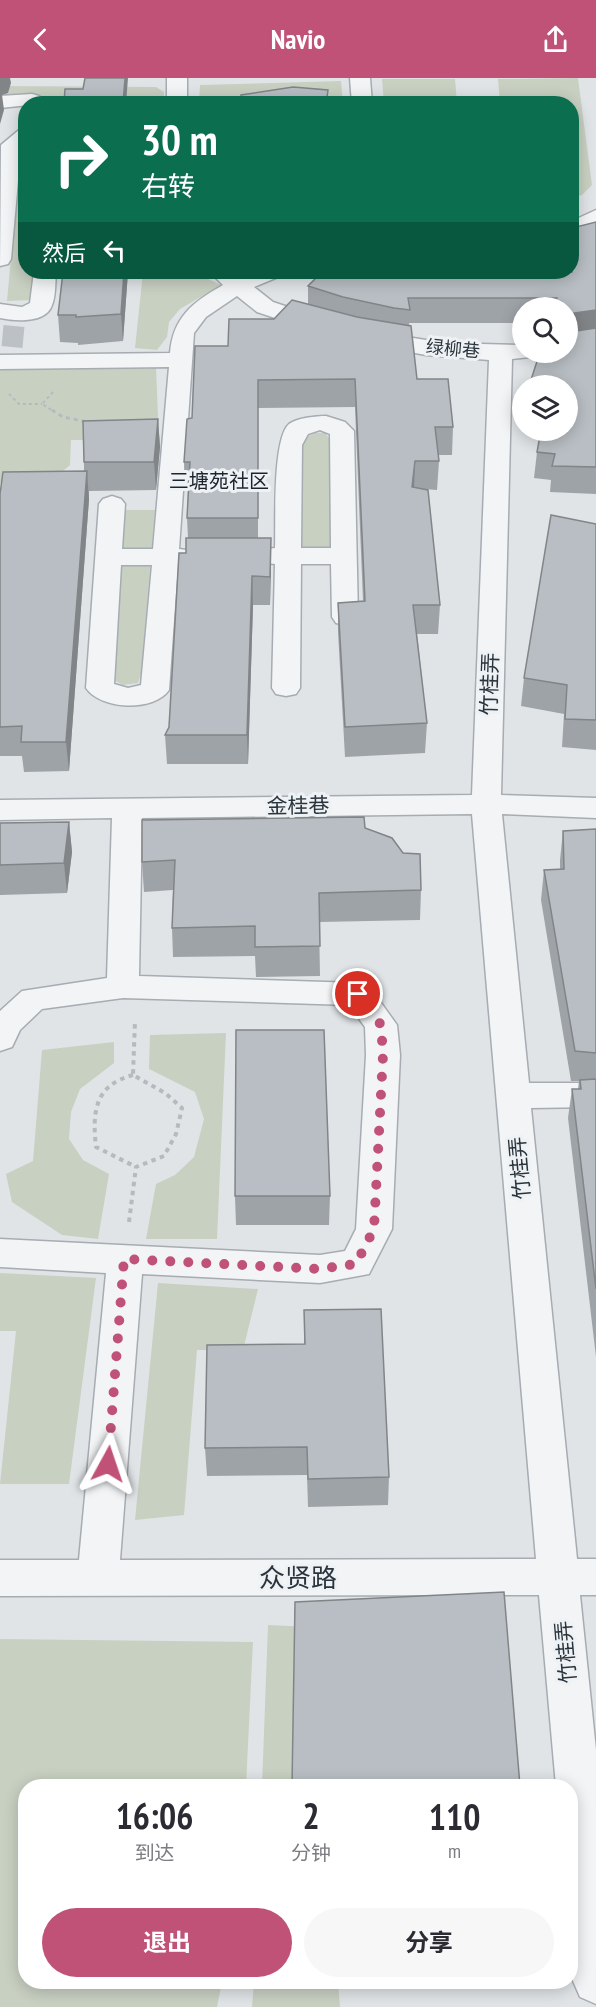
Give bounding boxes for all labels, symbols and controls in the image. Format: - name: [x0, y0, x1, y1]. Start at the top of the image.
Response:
- text: Navio: [271, 22, 325, 56]
- icon: back: [24, 23, 57, 56]
- icon: share: [539, 23, 572, 56]
- text: 30 m: [141, 112, 218, 167]
- icon: right: [42, 120, 120, 198]
- text: 右转: [141, 169, 195, 203]
- icon: left: [98, 234, 131, 267]
- text: 然后: [42, 239, 86, 267]
- map controls: [512, 297, 578, 441]
- button: search: [512, 297, 578, 363]
- street label: 绿柳巷: [425, 335, 481, 362]
- button: layers: [512, 375, 578, 441]
- district label: 三塘苑社区: [169, 468, 269, 494]
- street label: 竹桂弄: [475, 652, 504, 716]
- street label: 金桂巷: [266, 791, 330, 820]
- pin: [332, 968, 383, 1019]
- icon: arrive: [341, 977, 374, 1010]
- street label: 竹桂弄: [503, 1135, 536, 1201]
- position arrow: [76, 1432, 140, 1496]
- street label: 众贤路: [259, 1561, 337, 1594]
- street label: 竹桂弄: [549, 1619, 582, 1685]
- text: 16:06: [116, 1792, 194, 1839]
- text: 2: [303, 1792, 320, 1839]
- text: 110: [429, 1793, 480, 1840]
- text: m: [448, 1838, 461, 1864]
- text: 到达: [135, 1840, 175, 1866]
- text: 分钟: [291, 1840, 331, 1866]
- button: 退出: [42, 1908, 292, 1977]
- button: 分享: [304, 1908, 554, 1977]

